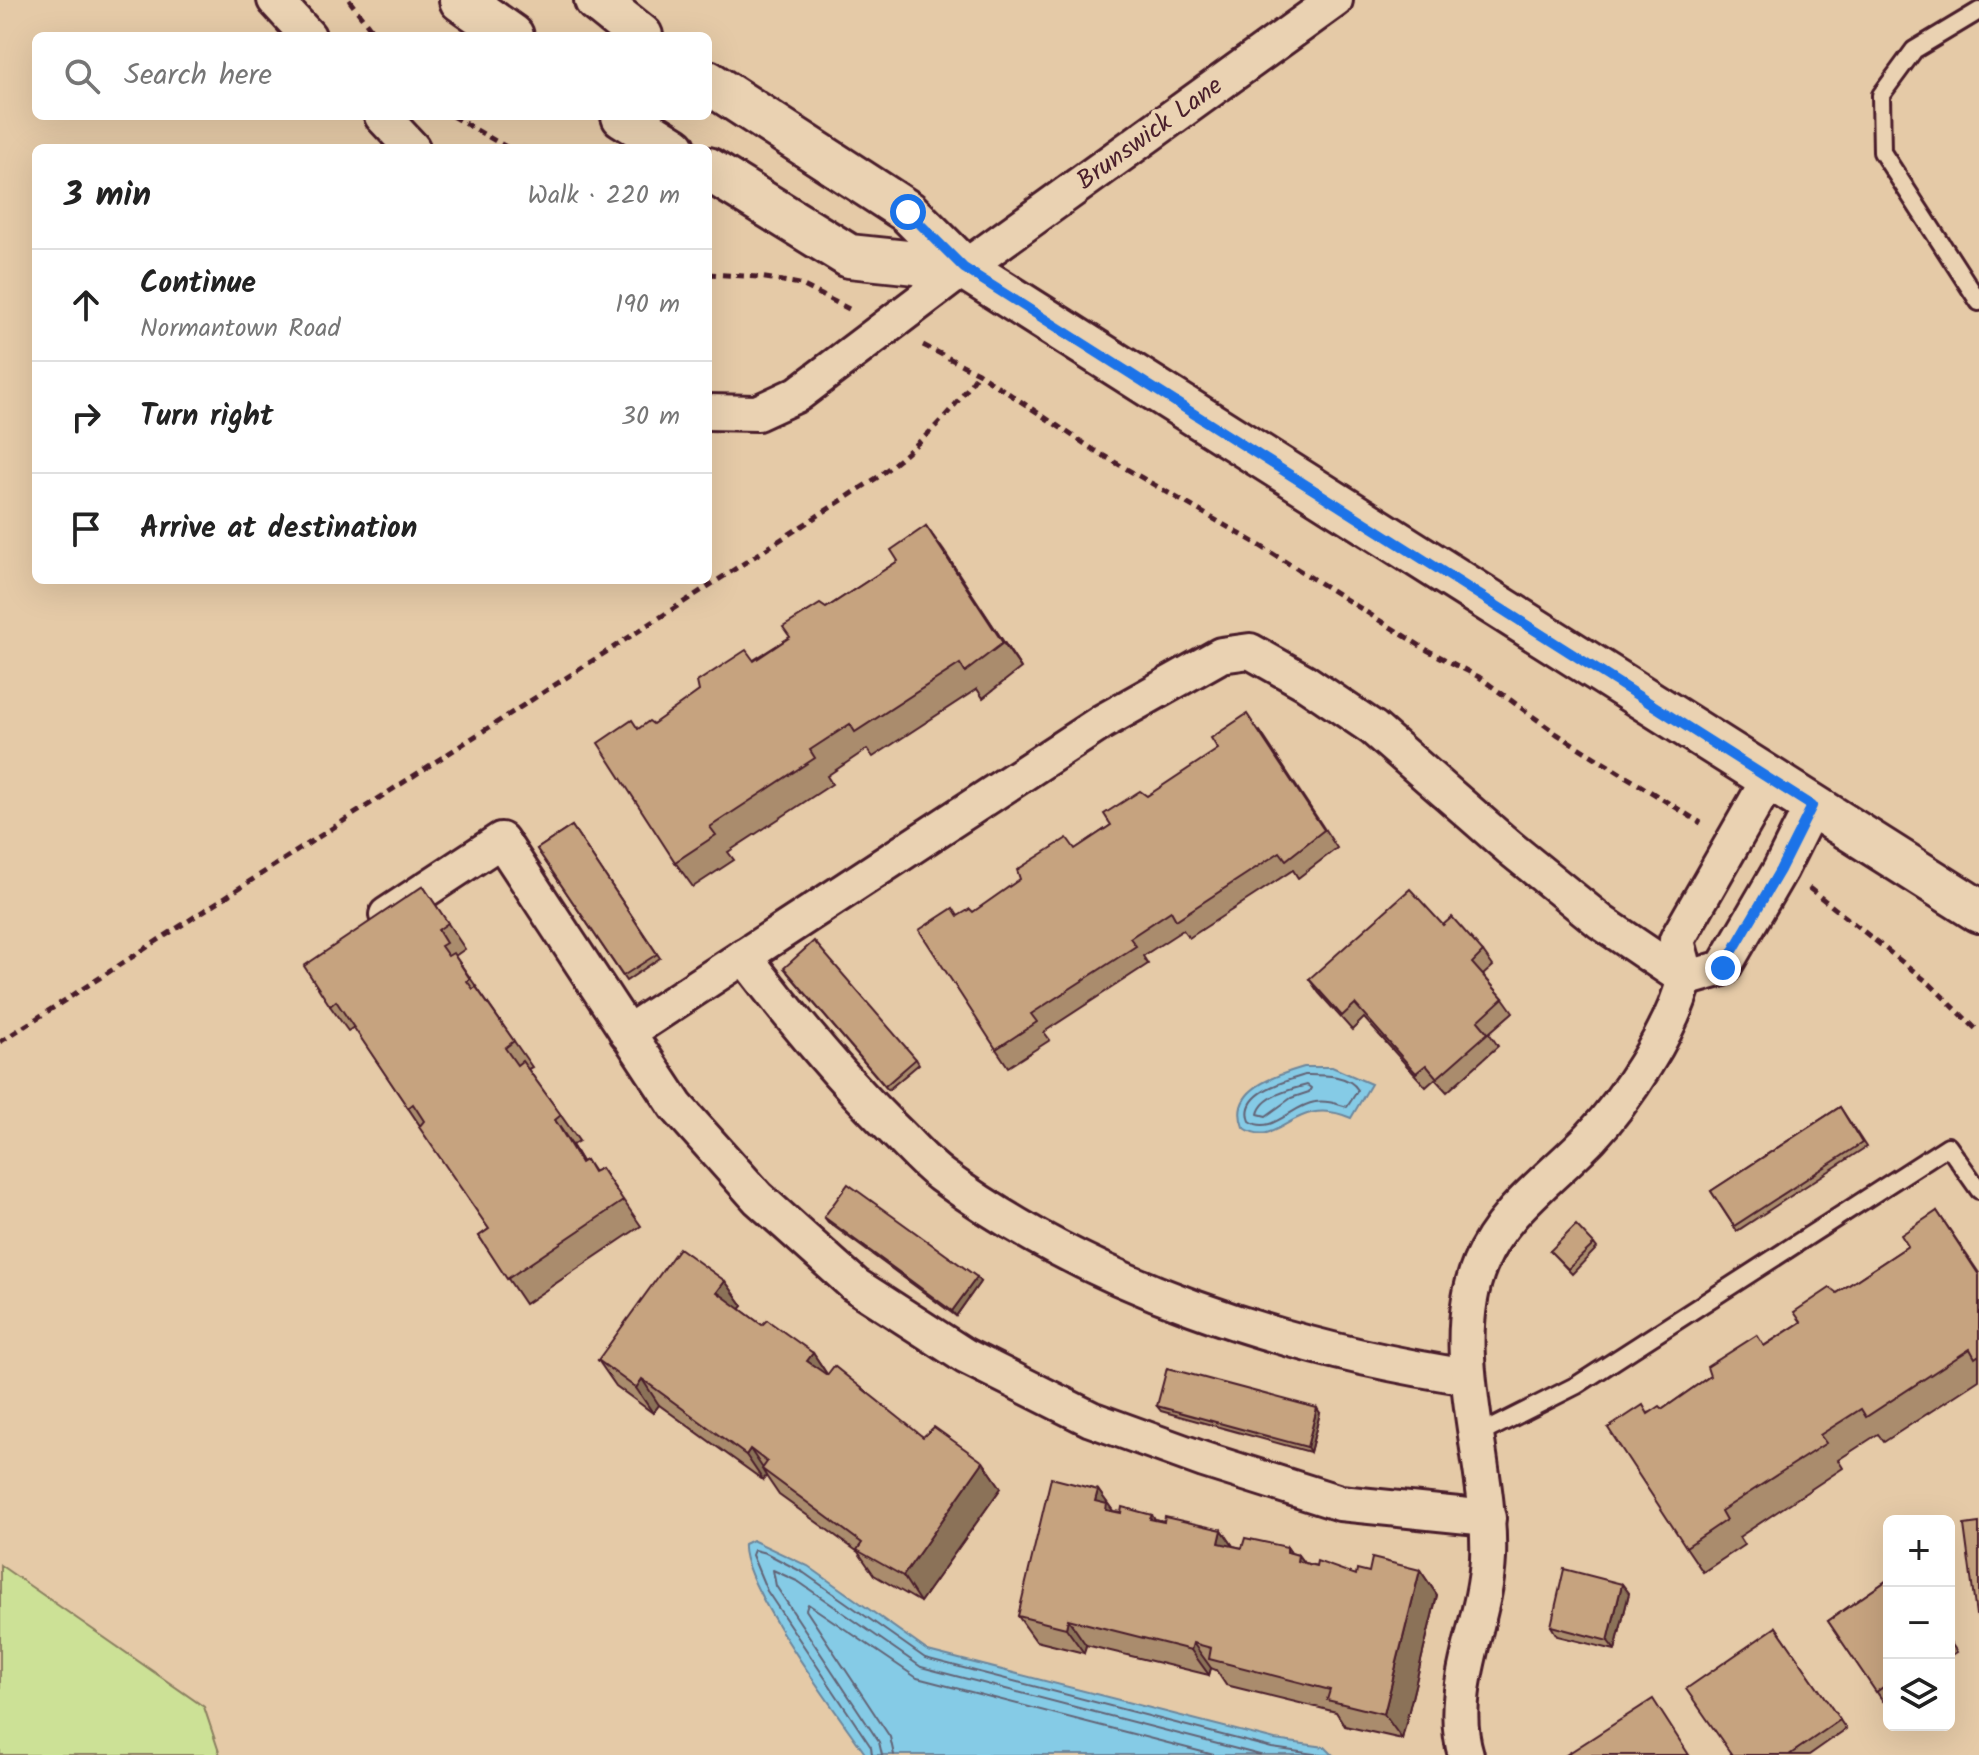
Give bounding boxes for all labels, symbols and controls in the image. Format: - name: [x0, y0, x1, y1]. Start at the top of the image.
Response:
- search box: [32, 32, 712, 120]
- text: Search here: [124, 52, 272, 100]
- icon: search: [60, 54, 104, 98]
- street label: Brunswick Lane: [1068, 66, 1232, 202]
- text: 3 min: [64, 169, 151, 223]
- text: Walk · 220 m: [528, 175, 680, 217]
- route start: [890, 194, 926, 230]
- text: Continue: [140, 260, 256, 308]
- icon: ahead: [64, 283, 108, 327]
- text: 190 m: [615, 284, 680, 326]
- text: Normantown Road: [140, 308, 341, 350]
- text: Turn right: [140, 393, 273, 441]
- icon: right: [64, 395, 108, 439]
- text: 30 m: [621, 396, 680, 438]
- text: Arrive at destination: [140, 505, 417, 553]
- icon: arrive: [64, 507, 108, 551]
- route end: [1705, 950, 1741, 986]
- map controls: [1883, 1515, 1955, 1731]
- button: +: [1883, 1515, 1955, 1587]
- button: −: [1883, 1587, 1955, 1659]
- button: layers: [1883, 1659, 1955, 1731]

